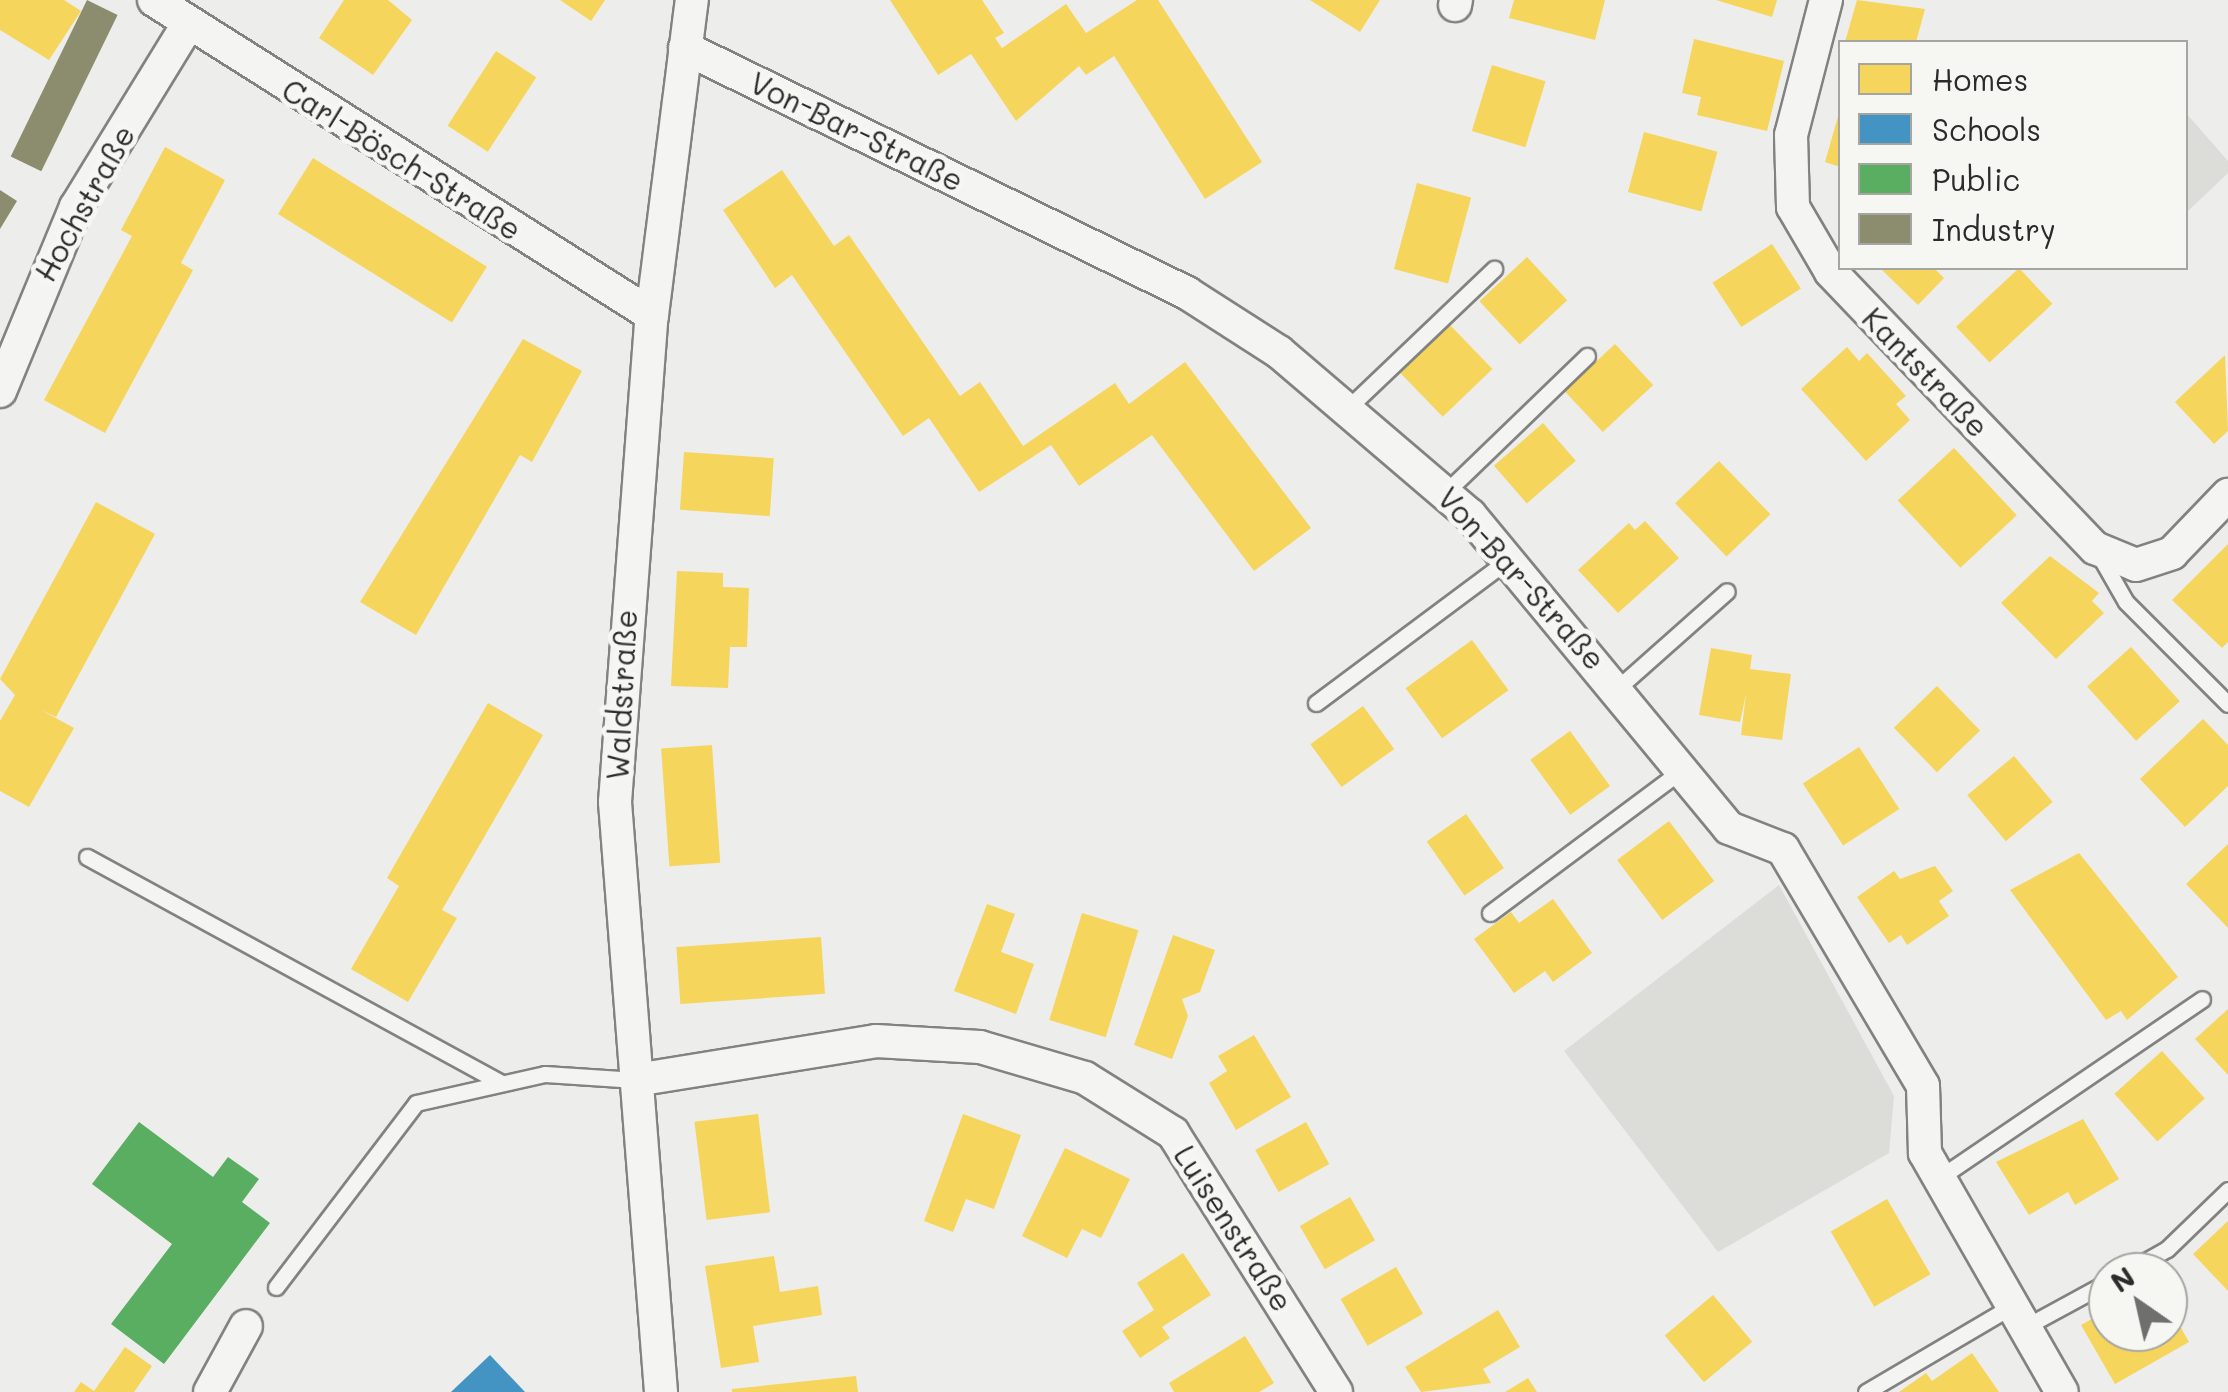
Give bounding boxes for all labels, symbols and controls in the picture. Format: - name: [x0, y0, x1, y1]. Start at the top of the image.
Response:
- legend: [1838, 40, 2188, 270]
- text: Homes: [1932, 59, 2028, 99]
- street label: Von-Bar-Straße: [744, 64, 970, 198]
- street label: Carl-Bösch-Straße: [276, 71, 528, 247]
- text: Schools: [1932, 109, 2041, 149]
- street label: Hochstraße: [26, 119, 142, 287]
- text: Public: [1932, 159, 2020, 199]
- text: Industry: [1932, 209, 2056, 249]
- street label: Kantstraße: [1855, 300, 1997, 444]
- street label: Von-Bar-Straße: [1431, 479, 1613, 677]
- street label: Waldstraße: [599, 609, 643, 781]
- street label: Luisenstraße: [1167, 1138, 1301, 1318]
- north arrow: [2088, 1252, 2188, 1352]
- text: N: [2103, 1258, 2141, 1300]

